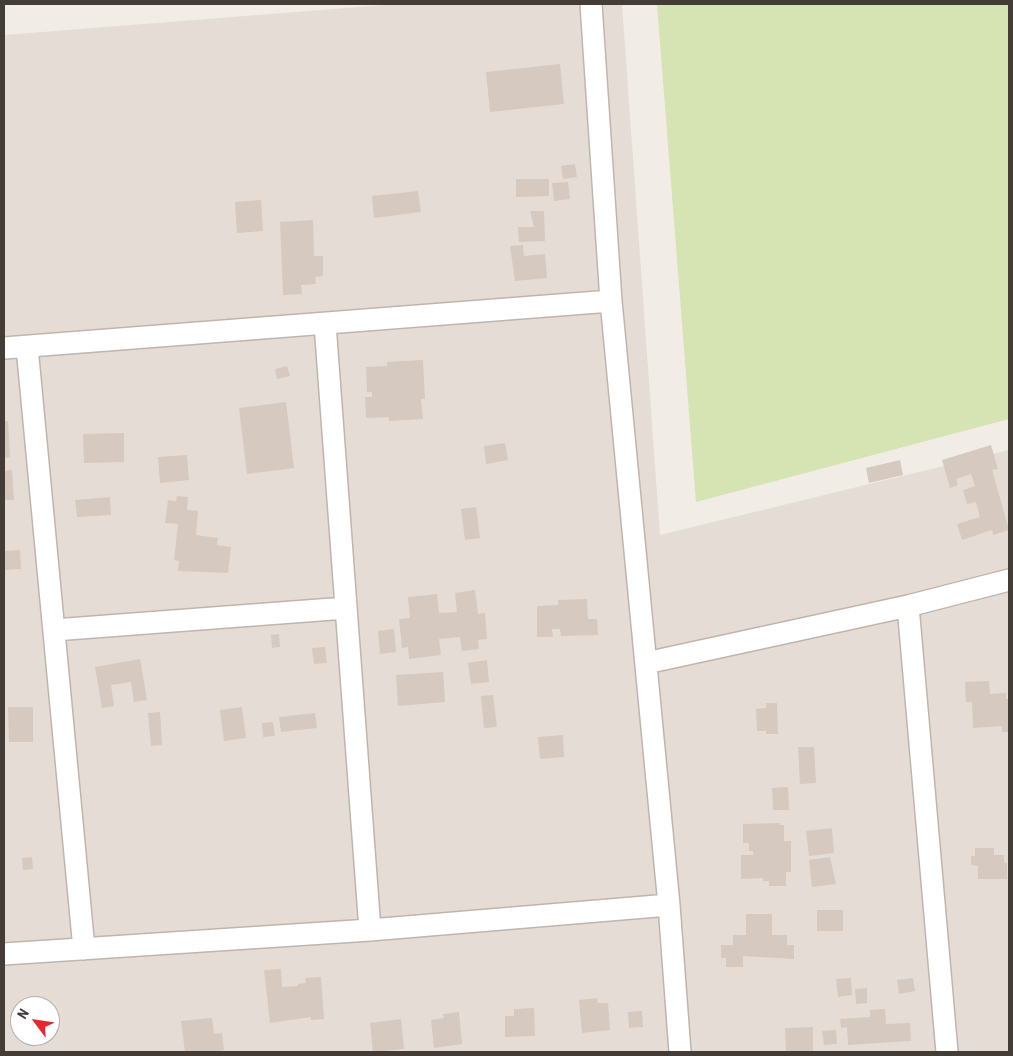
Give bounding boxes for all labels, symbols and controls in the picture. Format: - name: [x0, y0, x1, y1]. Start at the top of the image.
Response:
- north arrow: [10, 996, 60, 1046]
- text: N: [14, 1006, 32, 1022]

